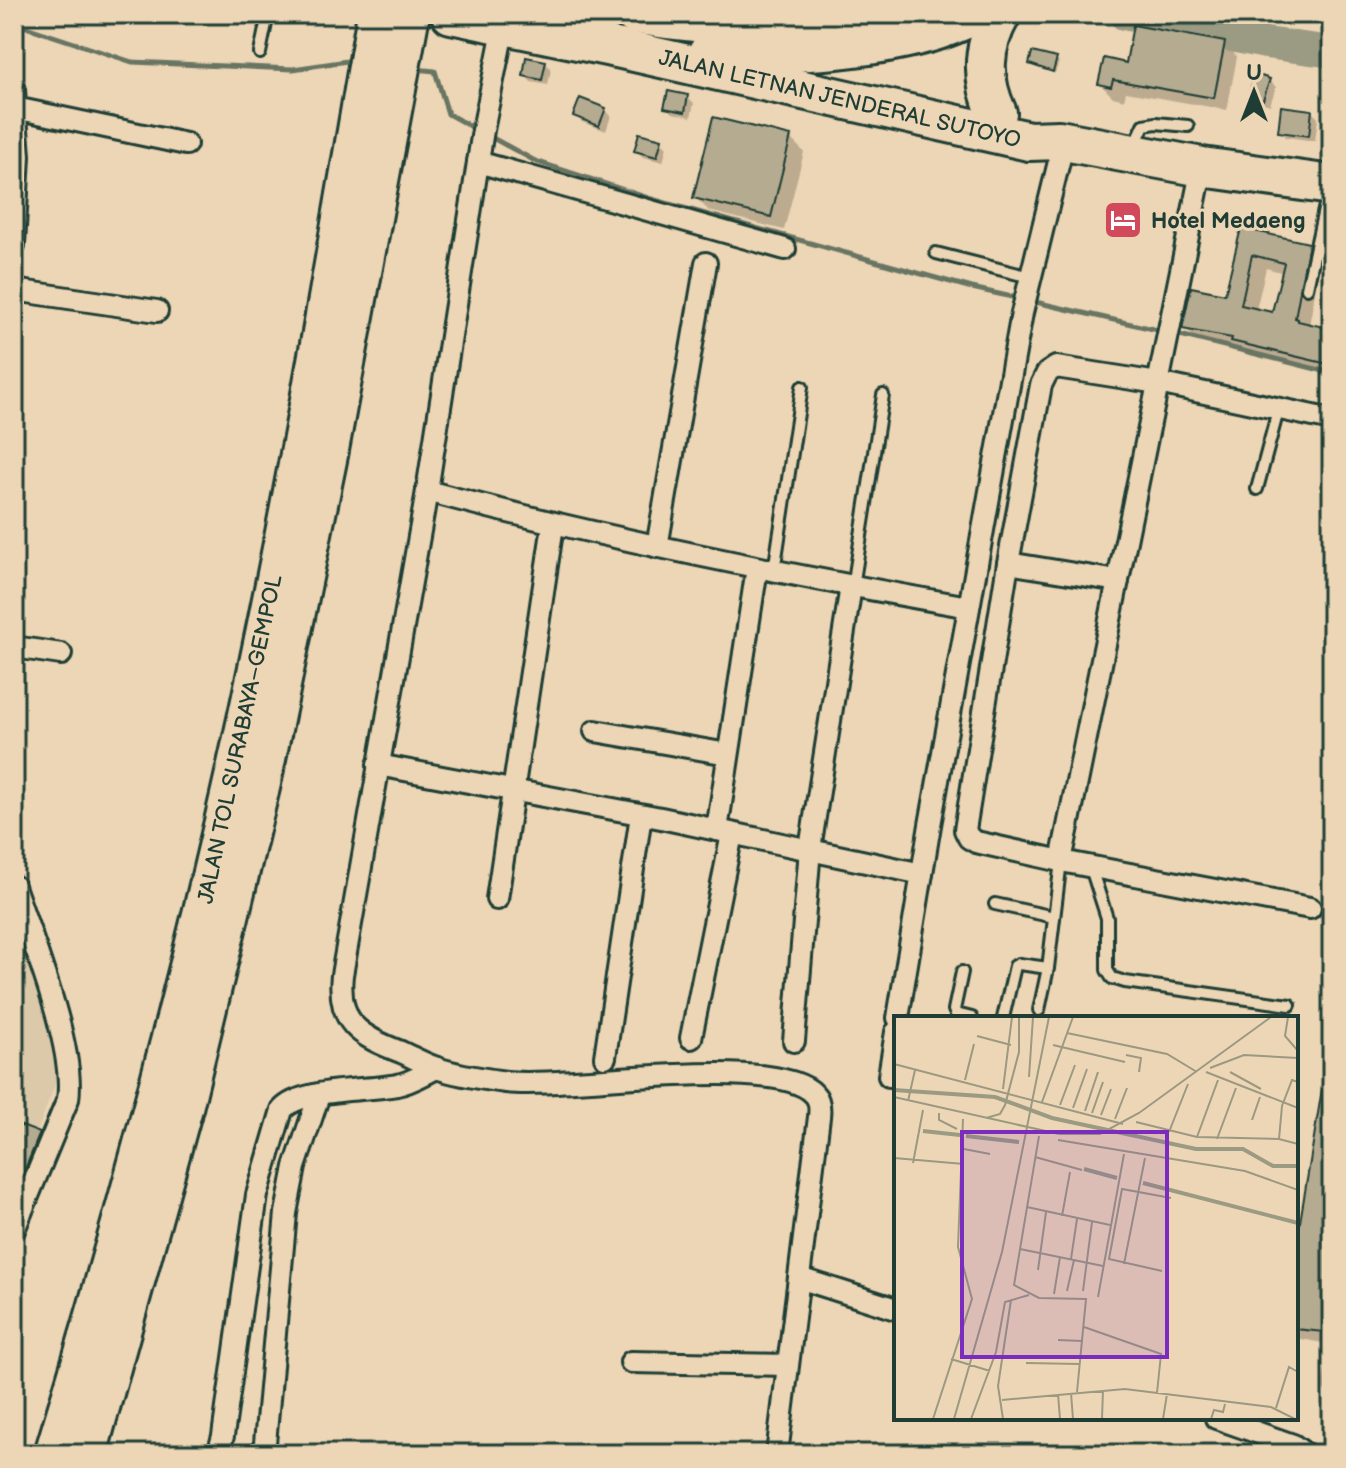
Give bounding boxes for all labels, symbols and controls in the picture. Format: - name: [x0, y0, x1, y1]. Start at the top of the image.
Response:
- street label: JALAN LETNAN JENDERAL SUTOYO: [656, 45, 1023, 154]
- north arrow: [1214, 52, 1294, 132]
- text: U: [1246, 60, 1262, 87]
- hotel icon: Hotel Medaeng: [1102, 199, 1144, 241]
- place label: Hotel Medaeng: [1151, 208, 1305, 235]
- street label: JALAN TOL SURABAYA–GEMPOL: [192, 572, 289, 906]
- inset map: [894, 1016, 1298, 1420]

